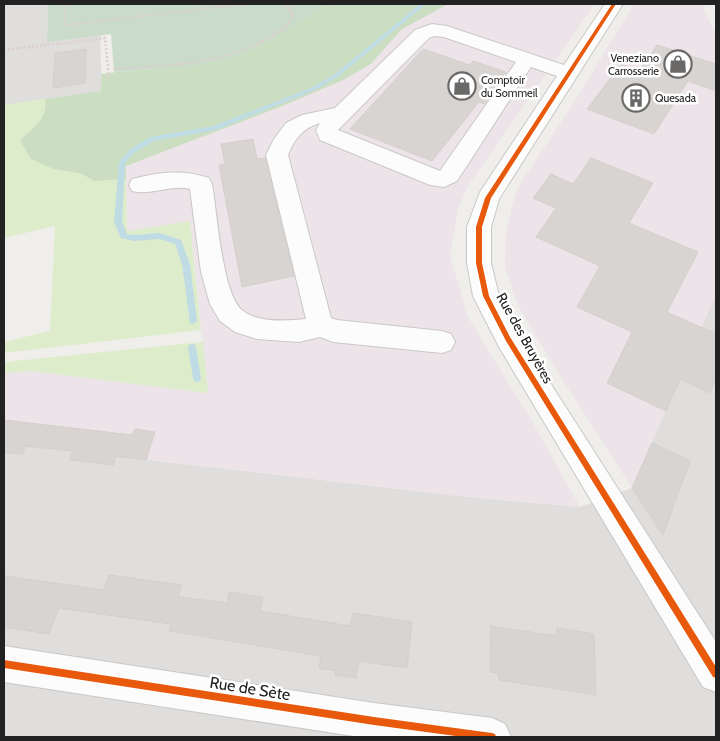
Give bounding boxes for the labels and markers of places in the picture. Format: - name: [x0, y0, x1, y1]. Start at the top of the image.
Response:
- shop icon: Veneziano Carrosserie: [663, 49, 693, 79]
- place label: Veneziano Carrosserie: [608, 51, 659, 78]
- shop icon: Comptoir du Sommeil: [447, 71, 477, 101]
- place label: Comptoir du Sommeil: [481, 73, 538, 100]
- building icon: Quesada: [621, 83, 651, 113]
- place label: Quesada: [655, 91, 697, 105]

